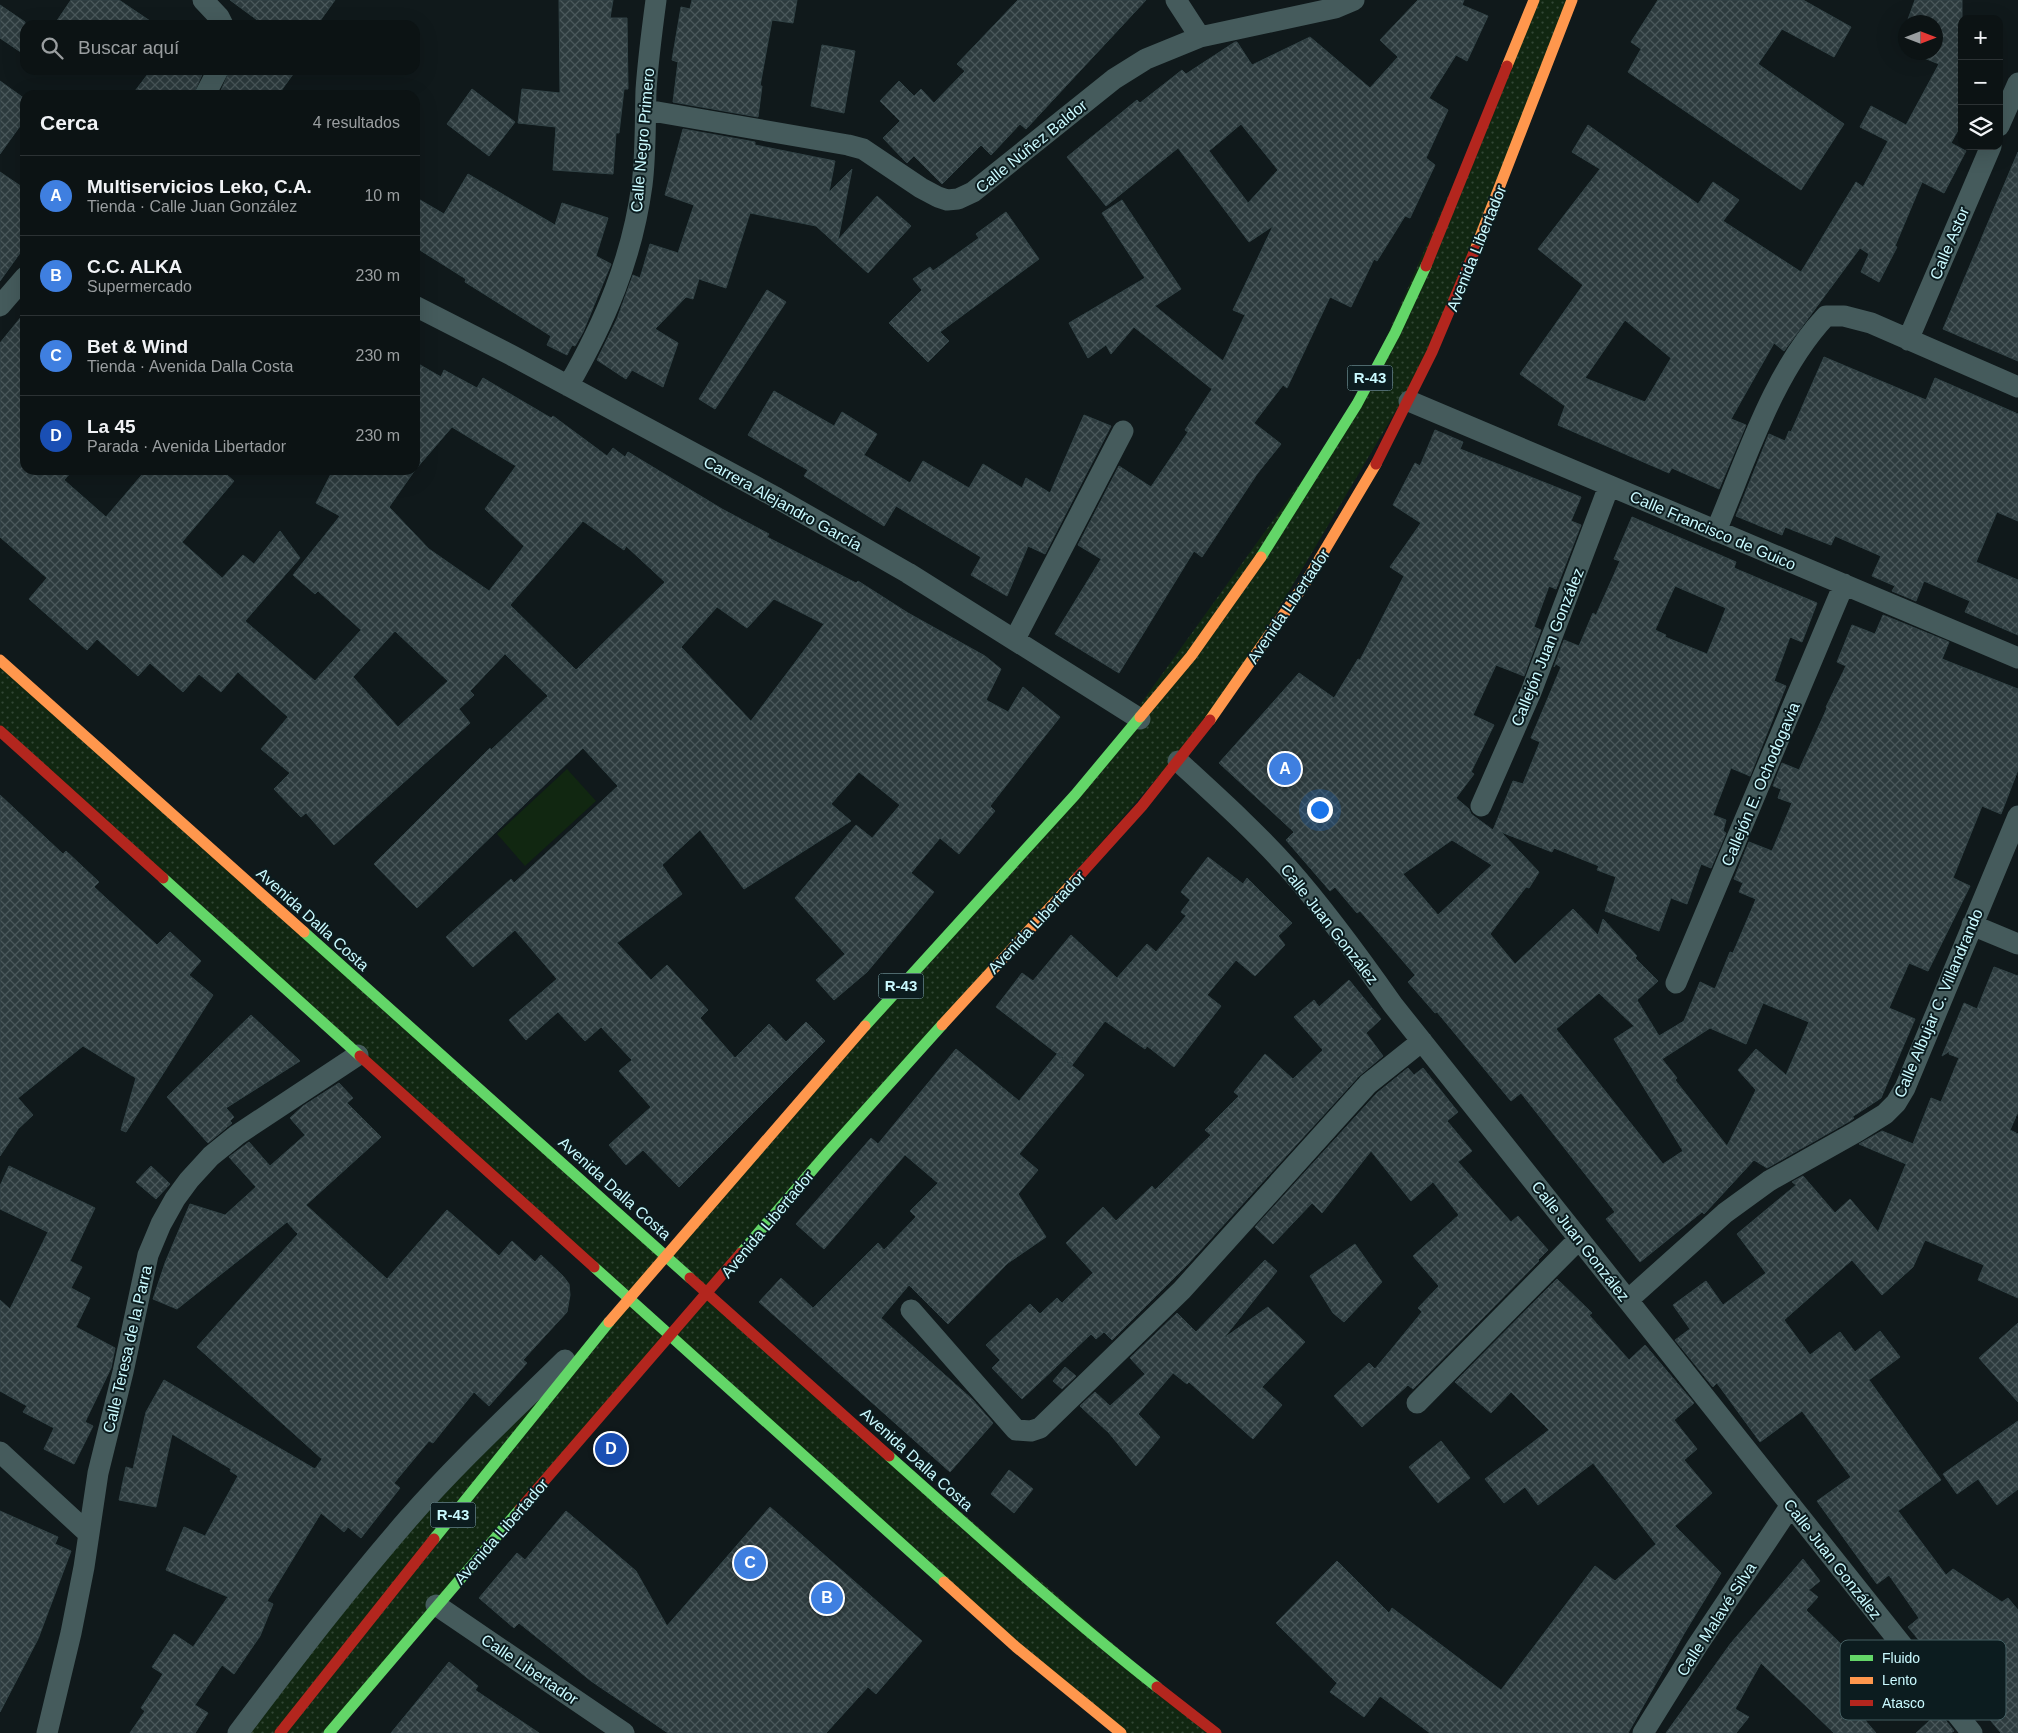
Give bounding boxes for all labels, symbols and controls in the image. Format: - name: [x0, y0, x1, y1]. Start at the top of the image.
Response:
- north arrow: [1898, 15, 1943, 60]
- map controls: [1958, 15, 2003, 150]
- button: +: [1958, 15, 2003, 60]
- search box: [20, 20, 420, 75]
- icon: search: [38, 34, 66, 62]
- text: Buscar aquí: [78, 37, 179, 58]
- button: −: [1958, 60, 2003, 105]
- street label: Calle Negro Primero: [628, 67, 657, 213]
- street label: Calle Núñez Baldor: [972, 96, 1091, 196]
- button: layers: [1958, 105, 2003, 150]
- text: Cerca: [40, 111, 98, 134]
- text: 4 resultados: [313, 114, 400, 131]
- text: Multiservicios Leko, C.A.: [87, 176, 312, 197]
- street label: Avenida Libertador: [1443, 182, 1510, 314]
- text: A: [50, 187, 62, 204]
- text: 10 m: [364, 187, 400, 204]
- text: Tienda · Calle Juan González: [87, 198, 297, 215]
- street label: Calle Astor: [1927, 204, 1973, 282]
- text: C.C. ALKA: [87, 256, 182, 277]
- text: B: [50, 267, 62, 284]
- text: 230 m: [356, 267, 400, 284]
- text: Supermercado: [87, 278, 192, 295]
- text: Bet & Wind: [87, 336, 188, 357]
- text: C: [50, 347, 62, 364]
- text: 230 m: [356, 347, 400, 364]
- text: Tienda · Avenida Dalla Costa: [87, 358, 293, 375]
- road number: R-43: [1348, 366, 1392, 390]
- text: La 45: [87, 416, 136, 437]
- text: D: [50, 427, 62, 444]
- text: 230 m: [356, 427, 400, 444]
- text: Parada · Avenida Libertador: [87, 438, 286, 455]
- street label: Carrera Alejandro García: [701, 453, 865, 554]
- street label: Calle Francisco de Guico: [1627, 488, 1798, 573]
- street label: Avenida Libertador: [1244, 545, 1333, 667]
- street label: Callejón Juan González: [1508, 566, 1587, 729]
- street label: Callejón E. Ochodogavia: [1718, 700, 1803, 869]
- pin: A: [1269, 750, 1301, 788]
- your location: [1307, 797, 1333, 823]
- street label: Calle Juan González: [1277, 861, 1382, 988]
- street label: Avenida Dalla Costa: [253, 865, 372, 974]
- street label: Avenida Libertador: [984, 867, 1089, 977]
- street label: Calle Albujar C. Villandrando: [1891, 906, 1986, 1100]
- road number: R-43: [878, 974, 924, 998]
- street label: Avenida Dalla Costa: [555, 1134, 674, 1243]
- street label: Avenida Libertador: [718, 1167, 817, 1281]
- street label: Calle Juan González: [1528, 1178, 1633, 1305]
- street label: Calle Teresa de la Parra: [100, 1264, 155, 1435]
- street label: Avenida Dalla Costa: [857, 1405, 976, 1514]
- pin: D: [595, 1430, 627, 1468]
- street label: Avenida Libertador: [451, 1475, 552, 1587]
- street label: Calle Juan González: [1780, 1496, 1885, 1623]
- road number: R-43: [430, 1502, 476, 1528]
- pin: C: [734, 1544, 766, 1582]
- street label: Calle Malavé Silva: [1673, 1559, 1759, 1679]
- pin: B: [811, 1579, 843, 1617]
- street label: Calle Libertador: [478, 1631, 582, 1708]
- legend: [1840, 1640, 2006, 1720]
- text: Fluido: [1882, 1650, 1920, 1666]
- text: Lento: [1882, 1672, 1917, 1688]
- text: Atasco: [1882, 1695, 1925, 1711]

